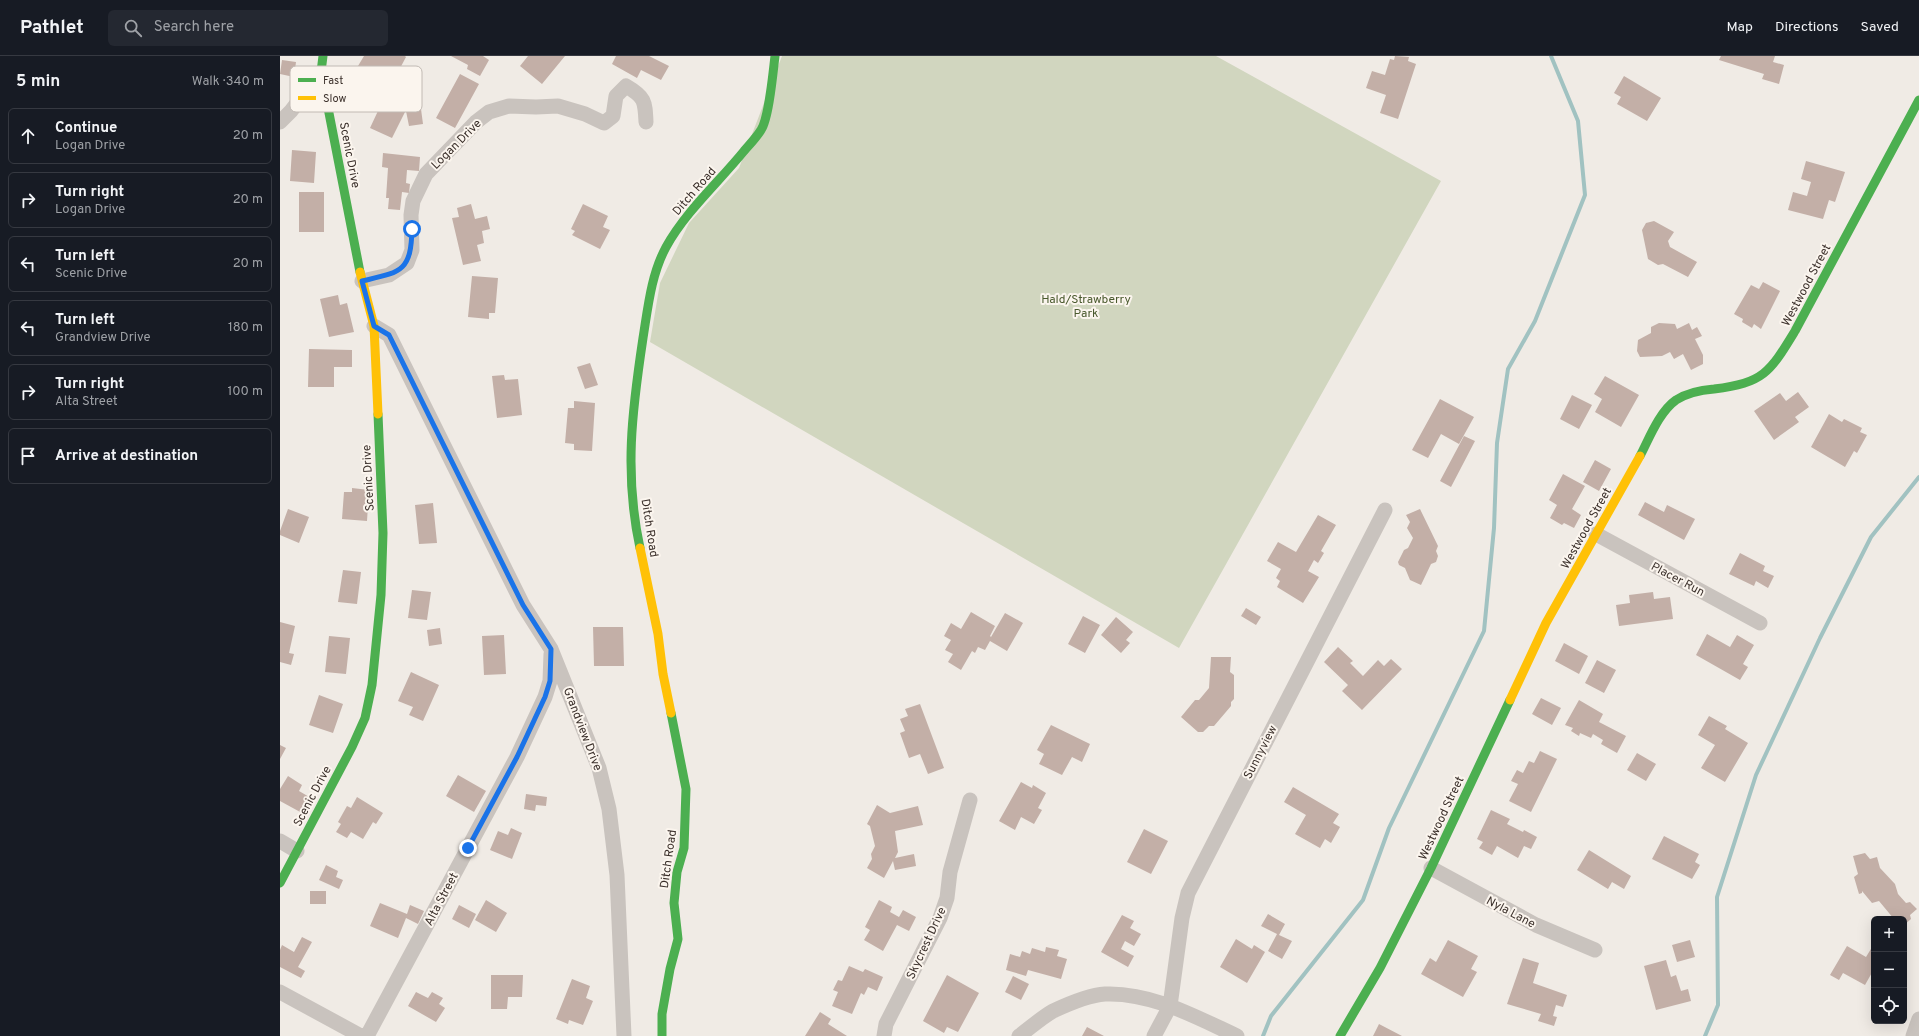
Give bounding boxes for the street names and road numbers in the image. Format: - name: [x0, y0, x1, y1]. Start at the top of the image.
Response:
- street label: Logan Drive: [428, 116, 485, 173]
- street label: Scenic Drive: [335, 121, 363, 189]
- street label: Ditch Road: [669, 164, 720, 219]
- street label: Westwood Street: [1778, 242, 1835, 329]
- street label: Scenic Drive: [359, 444, 379, 512]
- street label: Westwood Street: [1558, 485, 1616, 572]
- street label: Ditch Road: [636, 498, 662, 559]
- street label: Placer Run: [1648, 559, 1707, 601]
- street label: Grandview Drive: [559, 685, 605, 773]
- street label: Sunnyview: [1240, 722, 1281, 782]
- street label: Scenic Drive: [290, 763, 336, 830]
- street label: Westwood Street: [1415, 774, 1468, 863]
- street label: Ditch Road: [657, 829, 681, 889]
- street label: Alta Street: [421, 870, 463, 929]
- street label: Nyla Lane: [1483, 893, 1538, 933]
- street label: Skycrest Drive: [903, 905, 951, 982]

